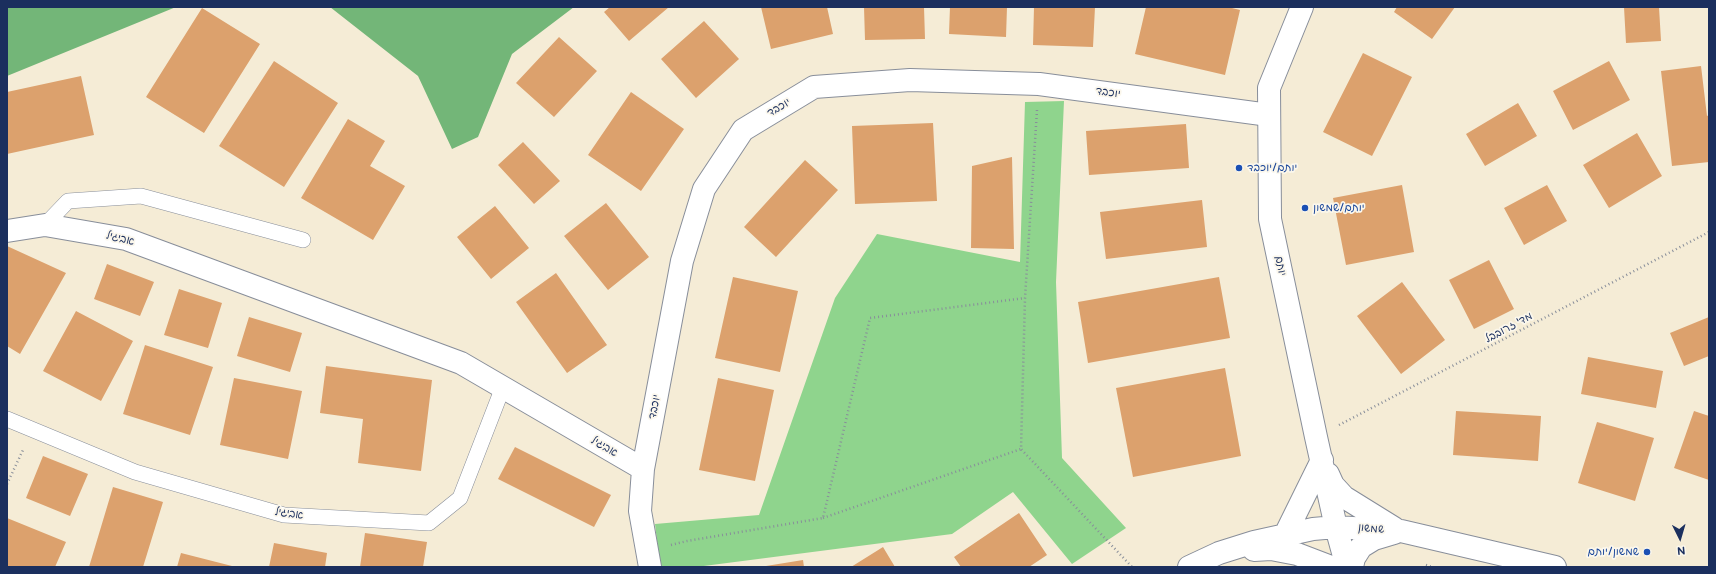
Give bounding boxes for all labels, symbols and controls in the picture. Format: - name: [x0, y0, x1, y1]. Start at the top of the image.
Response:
- street label: יוכבד: [1095, 85, 1121, 101]
- street label: יוכבד: [765, 96, 793, 120]
- place label: יותם/יוכבד: [1247, 161, 1297, 175]
- marker: יותם/יוכבד: [1234, 163, 1244, 173]
- place label: יותם/שמשון: [1313, 201, 1364, 215]
- marker: יותם/שמשון: [1300, 203, 1310, 213]
- street label: אביגיל: [104, 229, 136, 249]
- street label: יותם: [1271, 255, 1289, 277]
- street label: מד' זרובבל: [1483, 310, 1535, 346]
- street label: יוכבד: [646, 393, 664, 421]
- street label: אביגיל: [588, 434, 620, 460]
- street label: אביגיל: [274, 505, 304, 523]
- north arrow: [1660, 518, 1700, 558]
- street label: שמשון: [1357, 521, 1385, 537]
- text: N: [1676, 544, 1686, 557]
- place label: שמשון/יותם: [1588, 545, 1639, 559]
- marker: שמשון/יותם: [1642, 547, 1652, 557]

